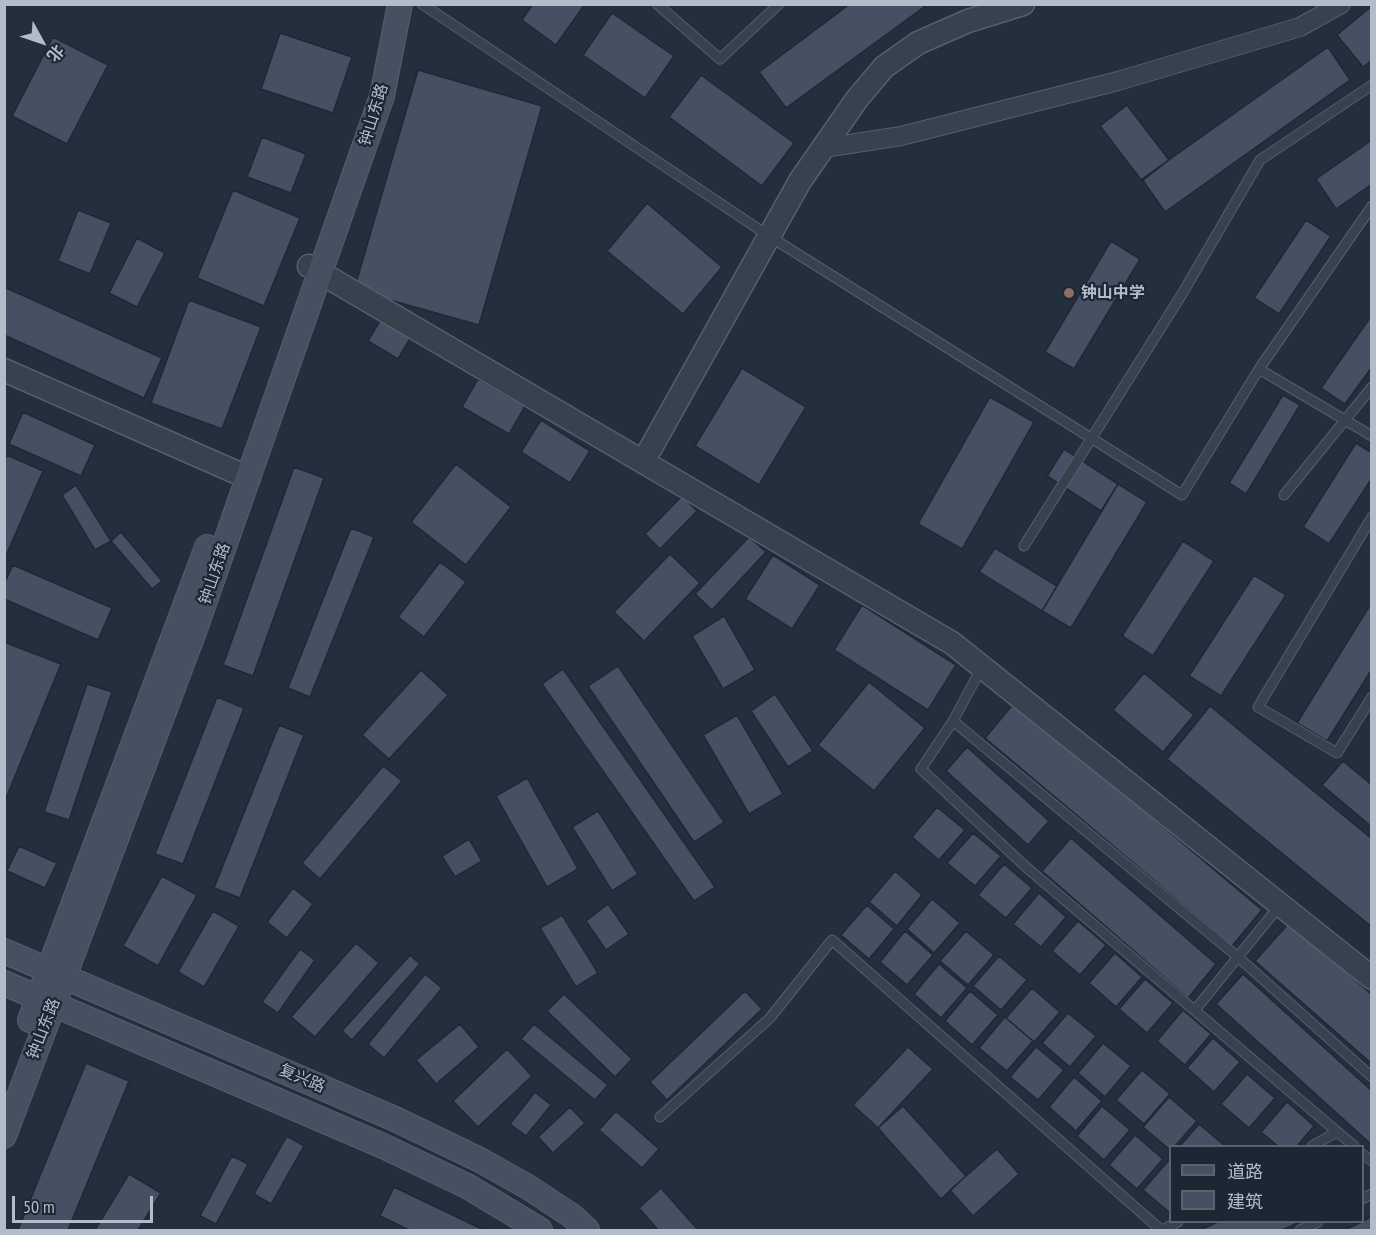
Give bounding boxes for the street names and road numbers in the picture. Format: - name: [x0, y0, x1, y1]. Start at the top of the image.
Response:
- street label: 钟山东路: [355, 82, 393, 148]
- street label: 钟山东路: [196, 541, 234, 607]
- street label: 钟山东路: [24, 996, 64, 1062]
- street label: 复兴路: [276, 1061, 328, 1097]

